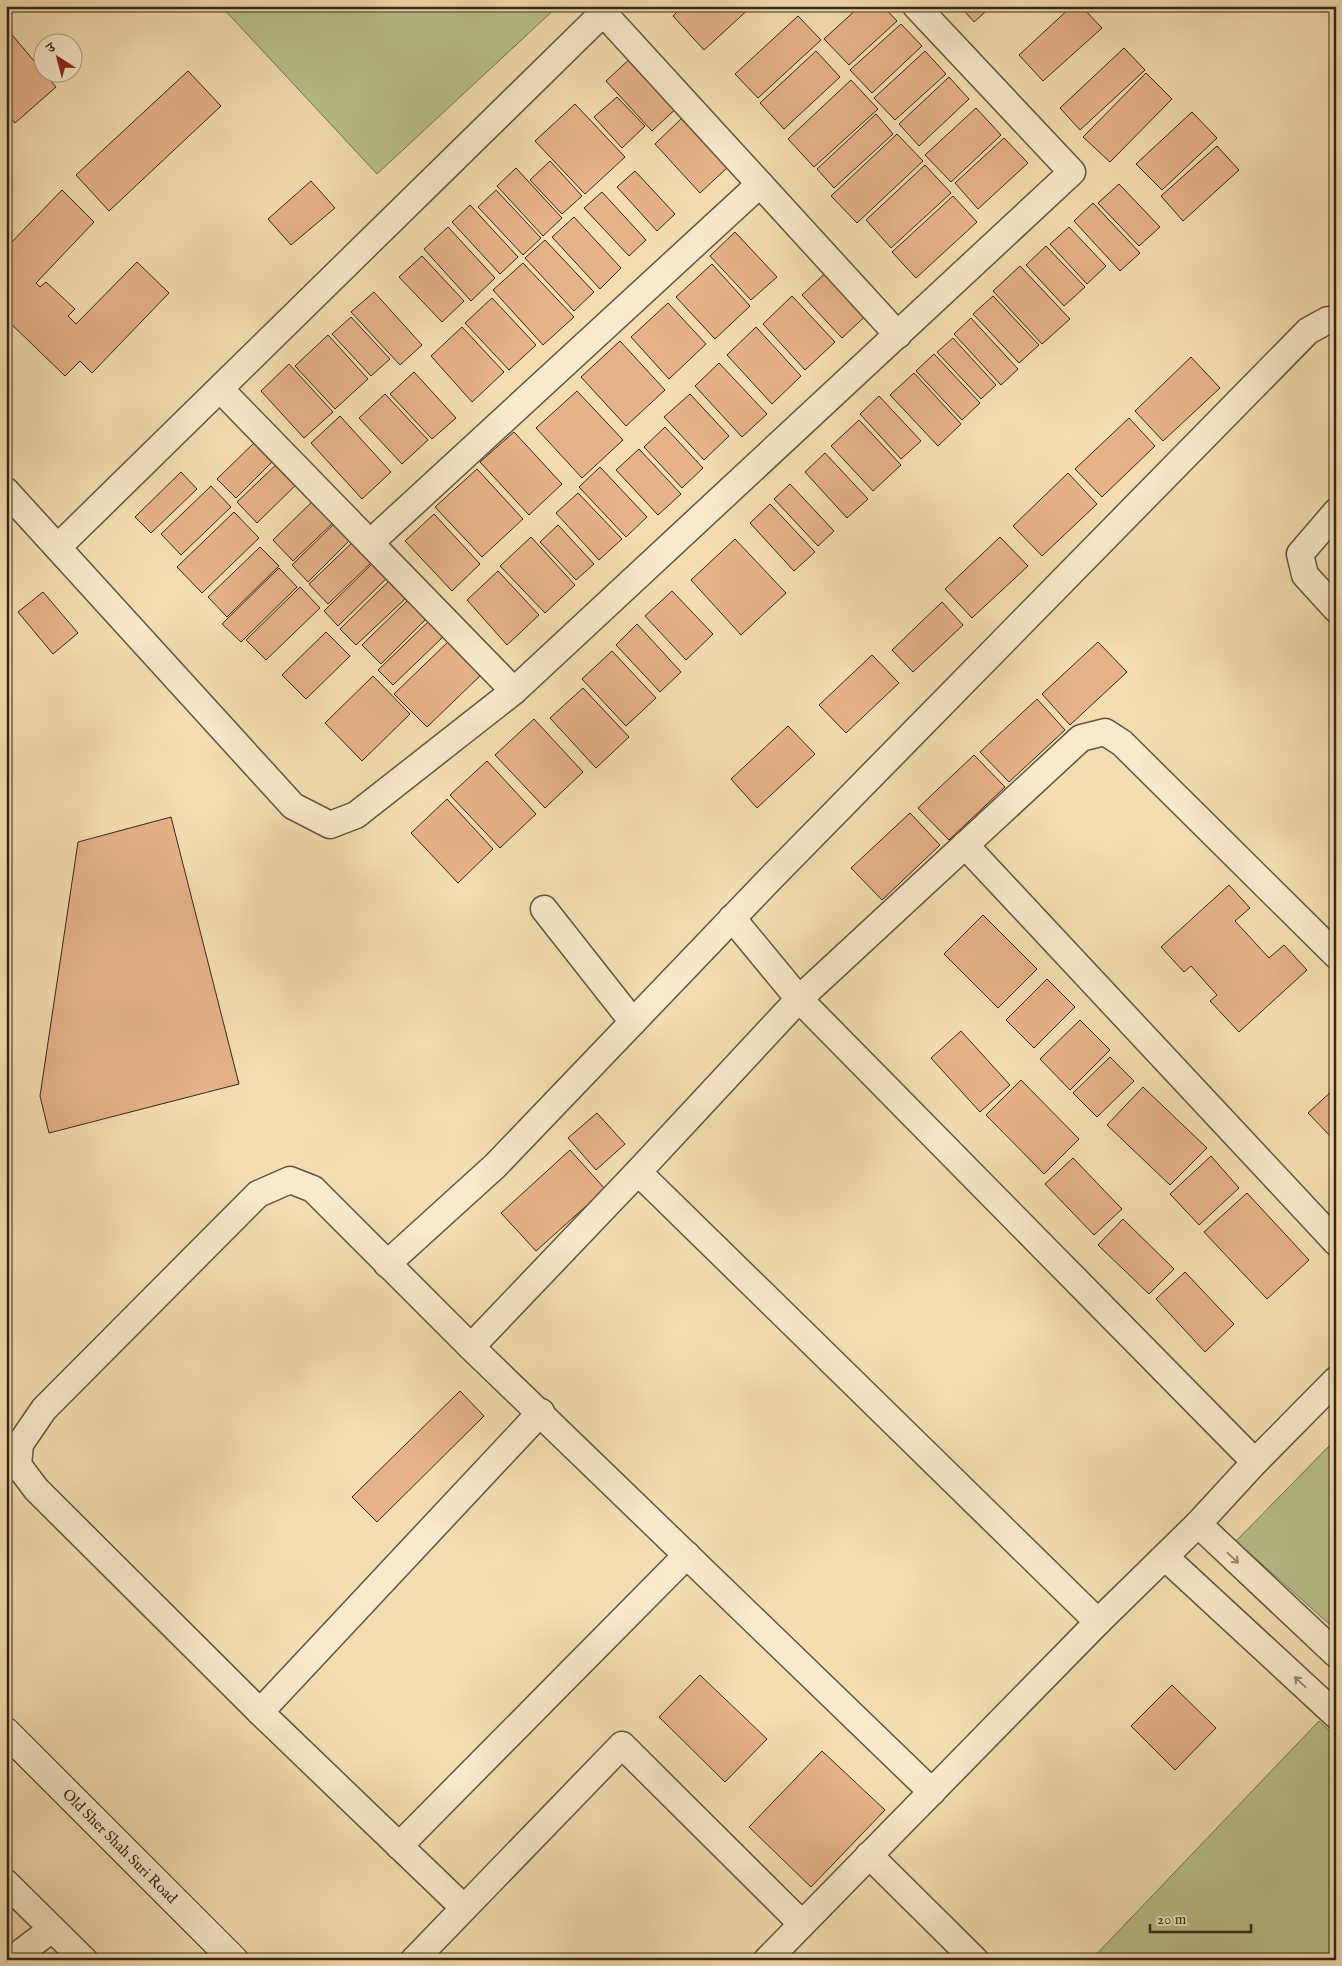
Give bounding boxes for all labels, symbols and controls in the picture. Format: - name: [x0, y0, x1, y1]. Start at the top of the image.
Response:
- north arrow: [32, 32, 82, 82]
- text: उ: [42, 38, 60, 58]
- one-way arrow: [1227, 1552, 1240, 1564]
- one-way arrow: [1294, 1676, 1306, 1688]
- street label: Old Sher Shah Suri Road: [58, 1785, 182, 1908]
- scale bar: [1150, 1901, 1251, 1933]
- text: 20 m: [1157, 1910, 1187, 1929]

